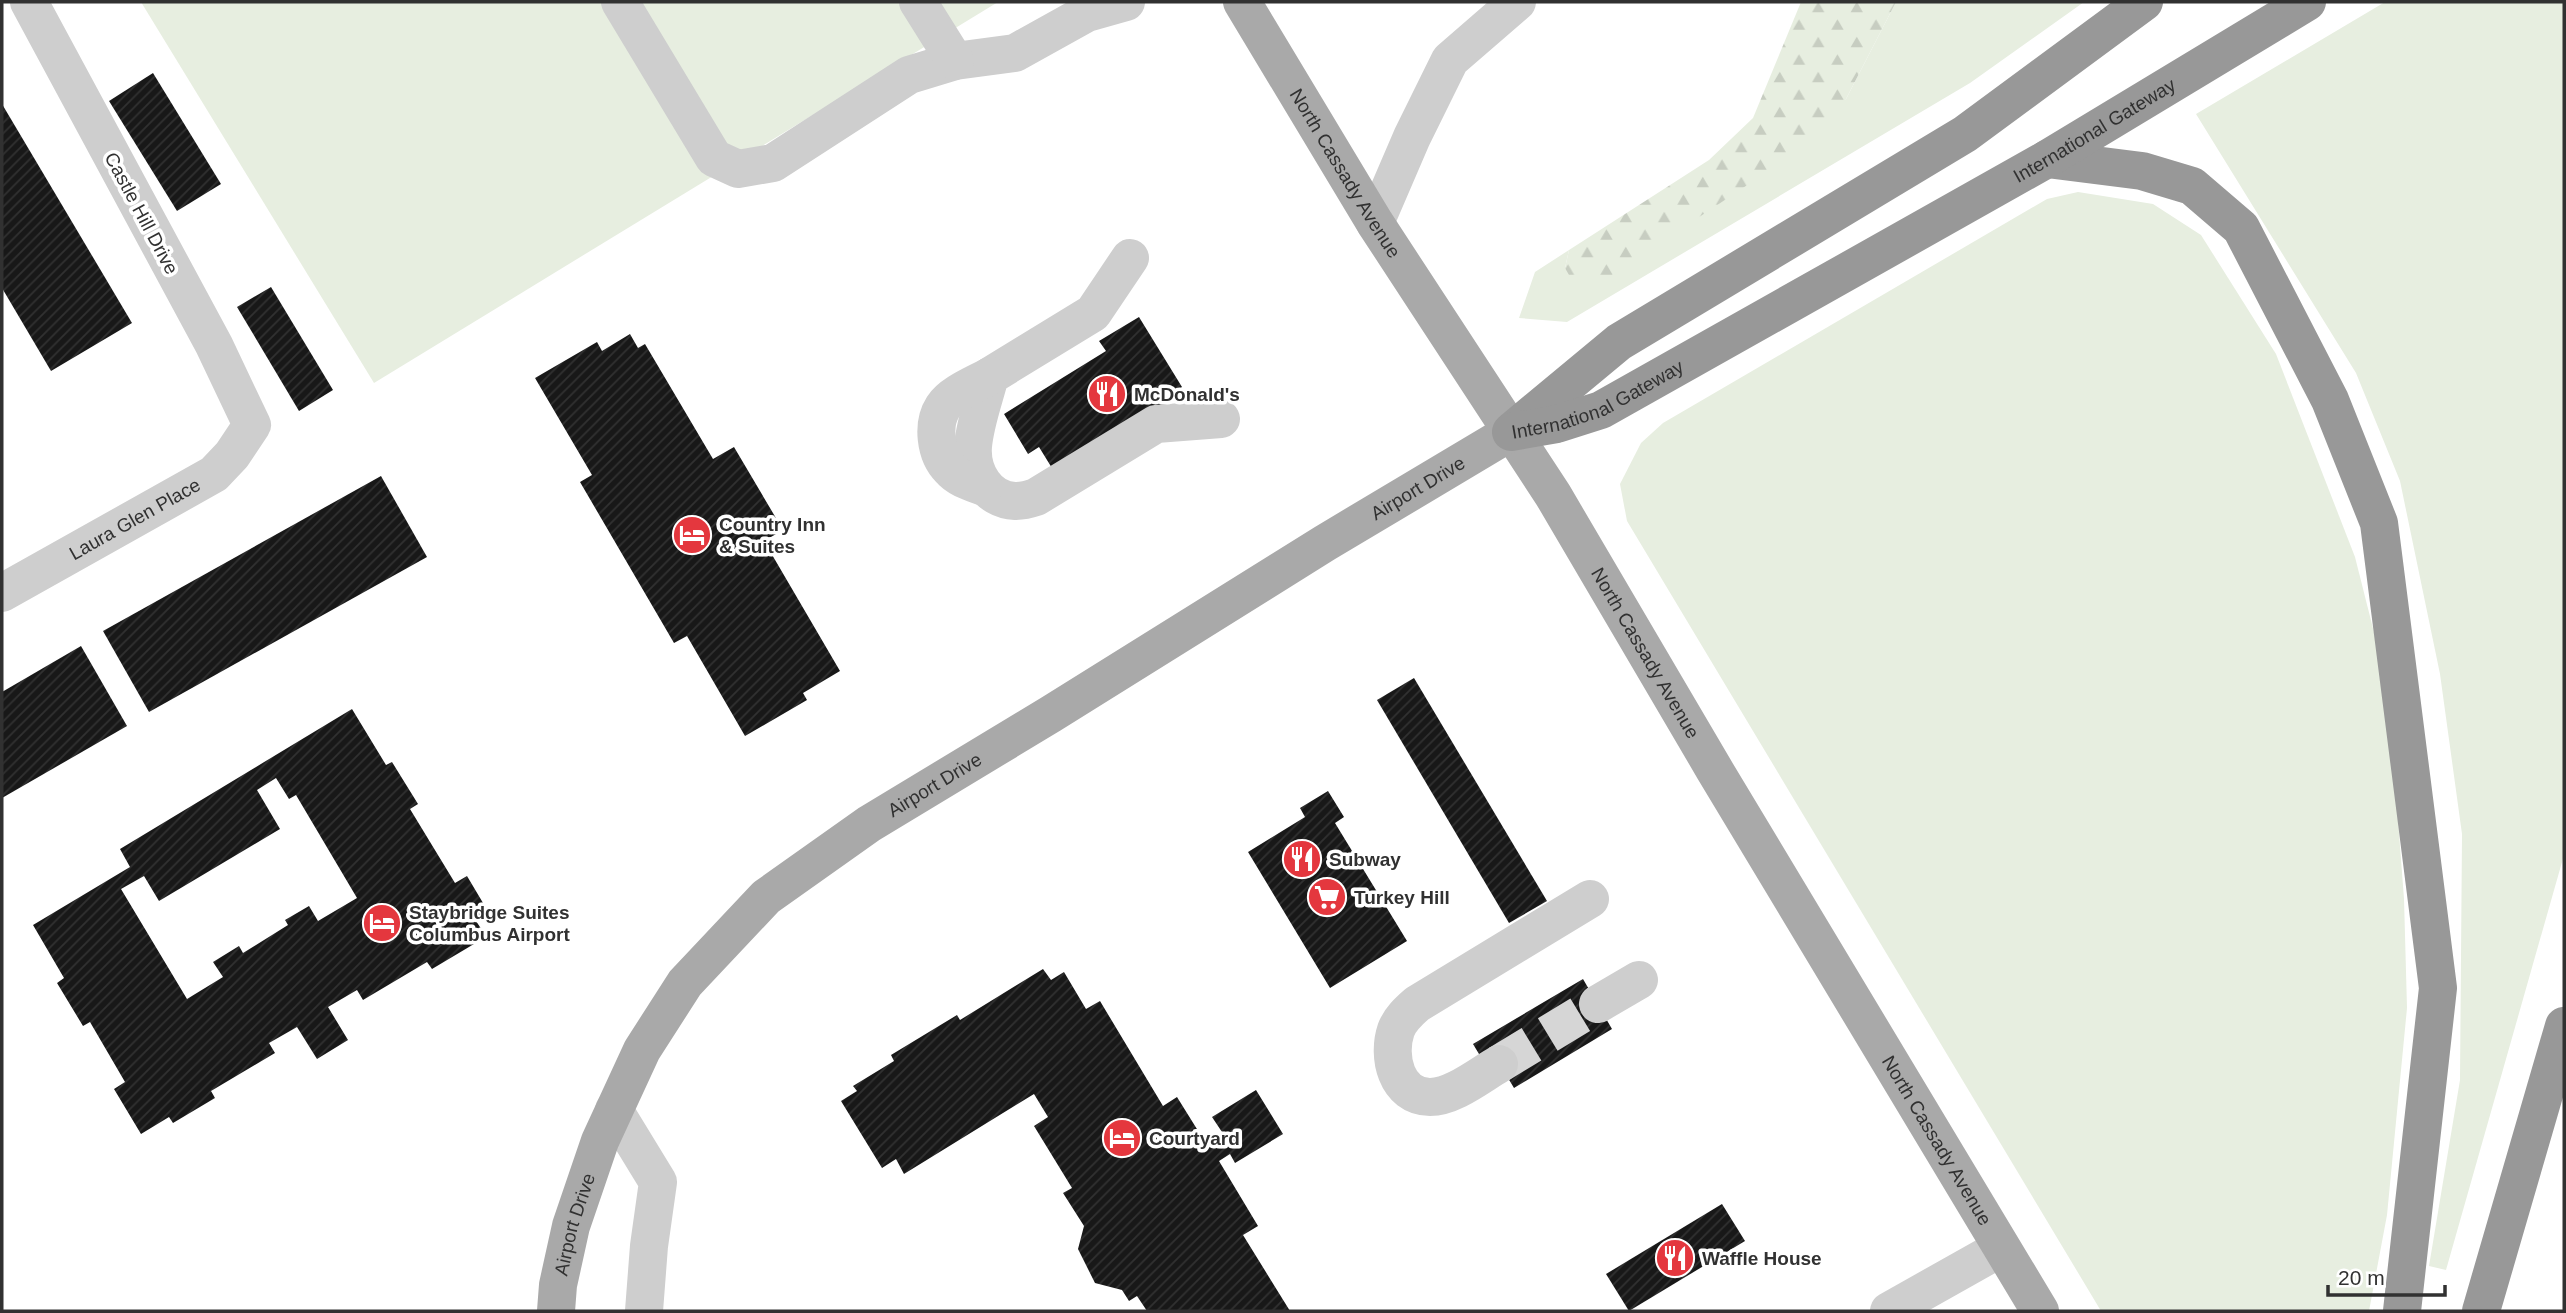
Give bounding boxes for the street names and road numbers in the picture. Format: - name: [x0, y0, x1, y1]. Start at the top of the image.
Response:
- street label: International Gateway: [2010, 74, 2180, 187]
- street label: North Cassady Avenue: [1286, 85, 1405, 262]
- street label: Castle Hill Drive: [101, 149, 183, 278]
- street label: International Gateway: [1510, 356, 1688, 443]
- street label: Airport Drive: [1367, 452, 1469, 524]
- street label: Laura Glen Place: [66, 474, 204, 564]
- street label: North Cassady Avenue: [1587, 564, 1704, 742]
- street label: Airport Drive: [884, 749, 985, 821]
- street label: North Cassady Avenue: [1878, 1052, 1996, 1229]
- street label: Airport Drive: [550, 1170, 599, 1278]

